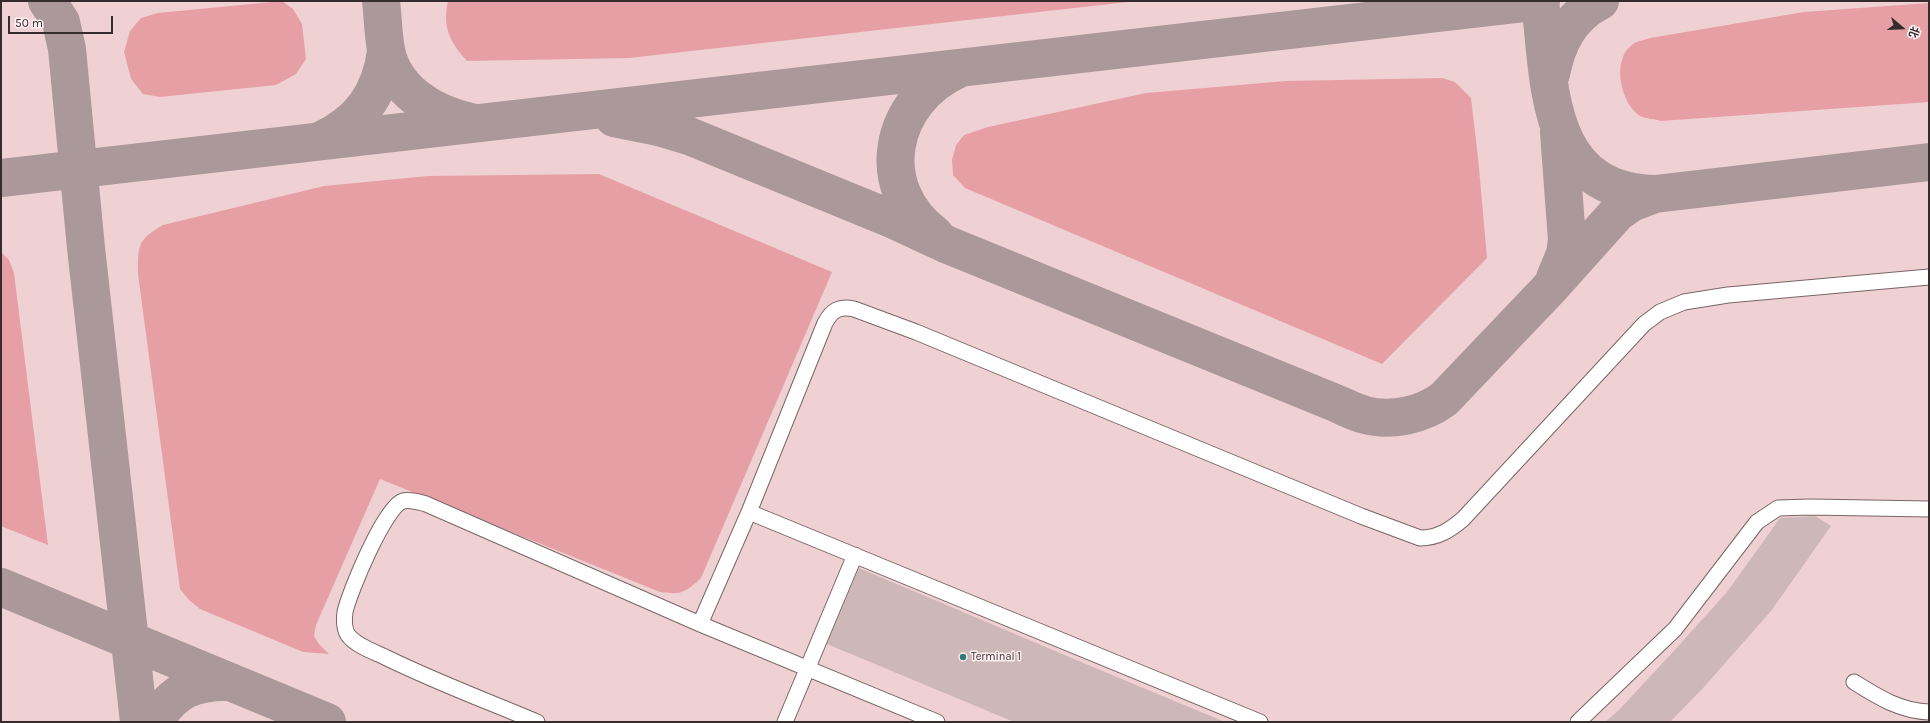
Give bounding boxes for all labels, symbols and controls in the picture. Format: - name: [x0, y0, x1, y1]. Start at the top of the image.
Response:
- scale bar: [10, 8, 115, 34]
- north arrow: [1882, 8, 1922, 48]
- text: 50 m: [15, 16, 43, 30]
- text: 北: [1906, 25, 1922, 39]
- place label: Terminal 1: [971, 650, 1021, 664]
- marker: Terminal 1: [958, 652, 968, 662]

